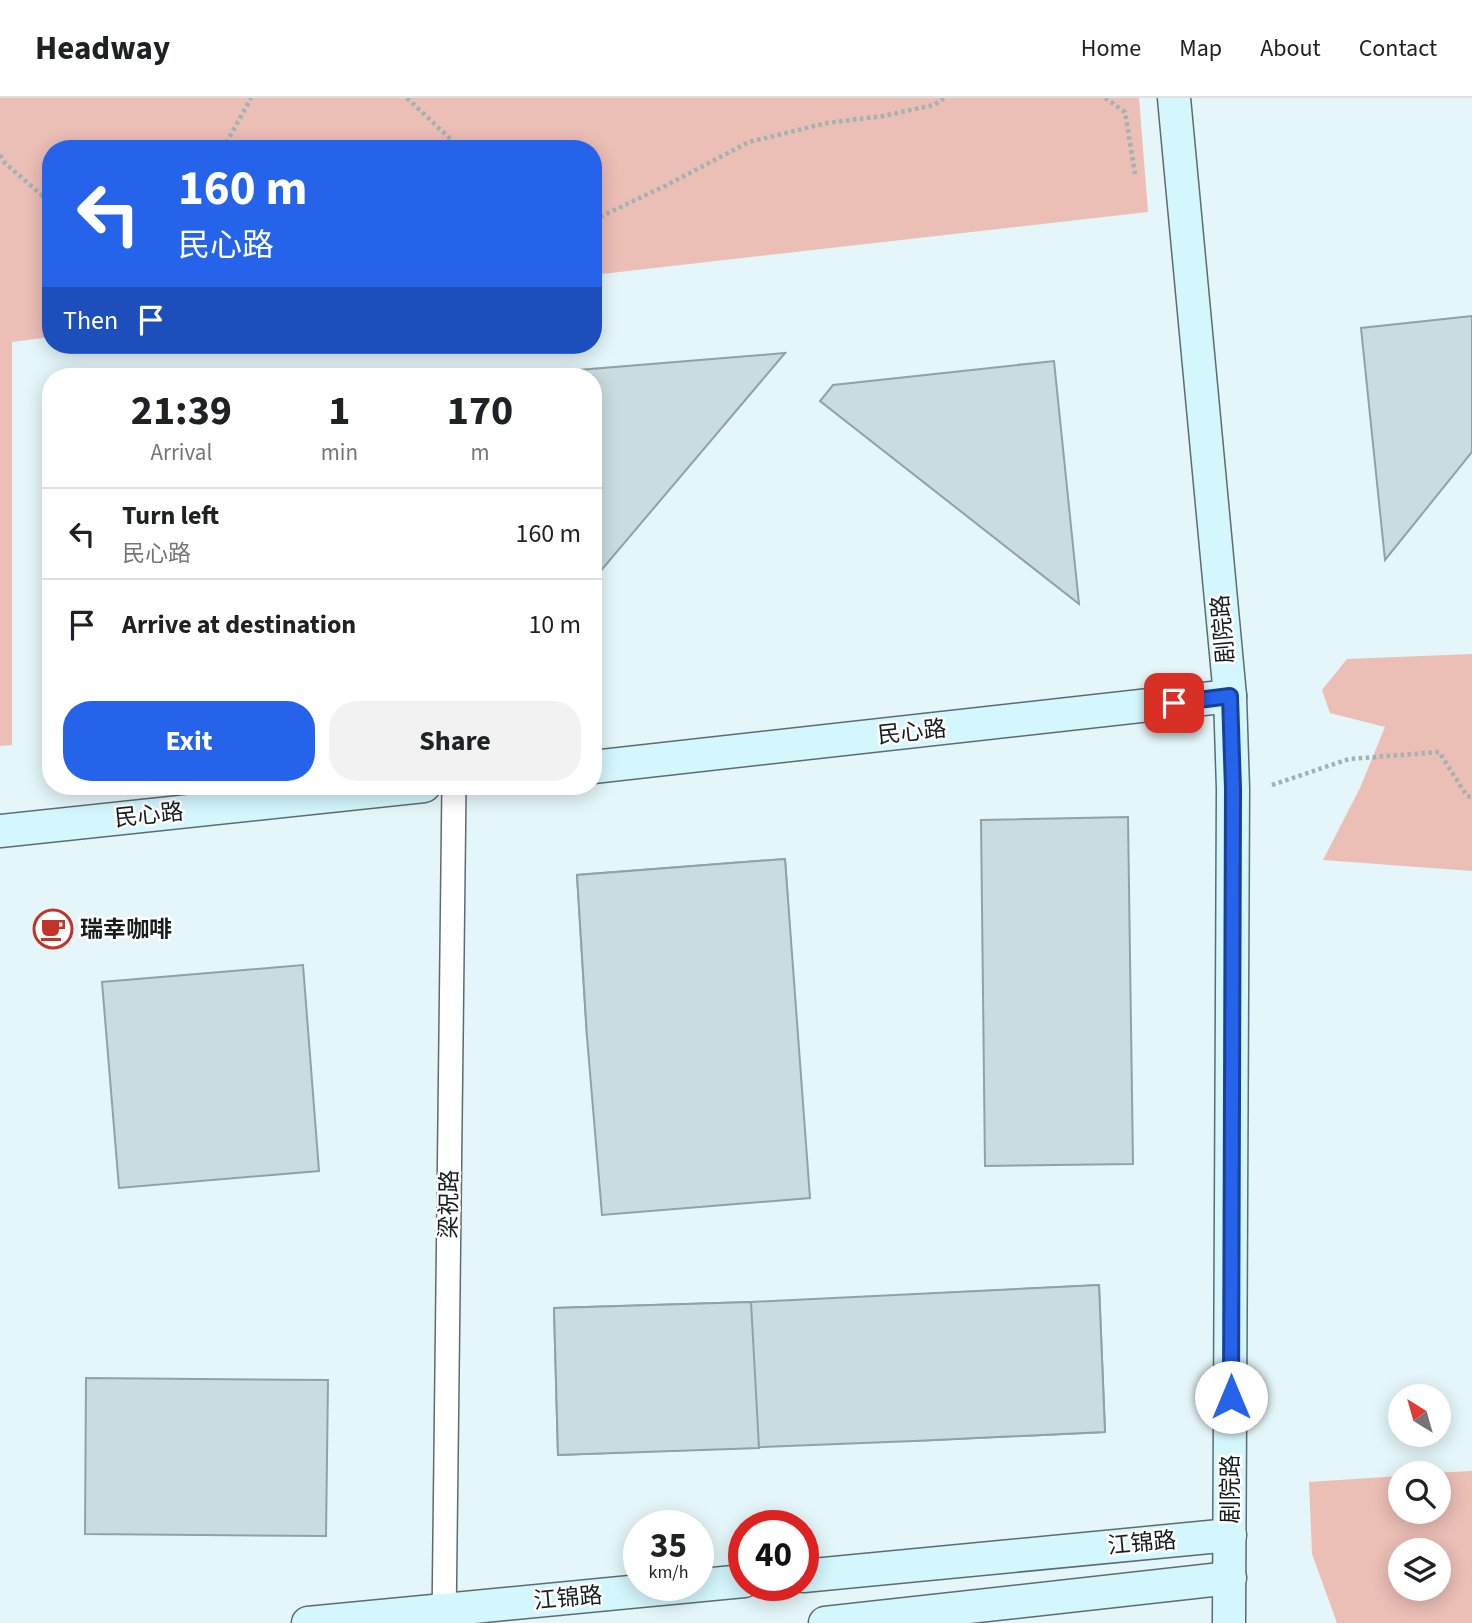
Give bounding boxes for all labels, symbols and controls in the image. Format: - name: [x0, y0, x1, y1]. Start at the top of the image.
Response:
- text: Headway: [35, 25, 170, 72]
- text: Home: [1081, 31, 1141, 66]
- text: Map: [1179, 31, 1222, 66]
- text: About: [1260, 31, 1321, 66]
- text: Contact: [1359, 31, 1437, 66]
- text: 160 m: [178, 154, 307, 224]
- icon: left: [63, 168, 154, 259]
- text: 民心路: [178, 223, 274, 269]
- icon: arrive: [132, 301, 170, 339]
- text: Then: [63, 302, 118, 339]
- text: 21:39: [131, 381, 232, 441]
- text: 1: [328, 381, 350, 441]
- text: 170: [447, 381, 513, 441]
- text: Arrival: [150, 436, 212, 469]
- text: min: [321, 436, 358, 469]
- text: m: [470, 436, 490, 469]
- text: Turn left: [122, 497, 219, 534]
- icon: left: [63, 515, 101, 553]
- text: 160 m: [515, 515, 581, 552]
- text: 民心路: [122, 537, 191, 570]
- street label: 剧院路: [1204, 593, 1242, 665]
- icon: arrive: [63, 606, 101, 644]
- text: Arrive at destination: [122, 606, 356, 643]
- text: 10 m: [528, 606, 581, 643]
- pin: [1144, 673, 1204, 733]
- icon: arrive: [1155, 684, 1193, 722]
- button: Exit: [63, 701, 315, 781]
- button: Share: [329, 701, 581, 781]
- street label: 民心路: [876, 712, 948, 752]
- street label: 民心路: [113, 795, 185, 835]
- cafe icon: 瑞幸咖啡: [32, 908, 74, 950]
- place label: 瑞幸咖啡: [80, 913, 172, 946]
- street label: 梁祝路: [432, 1169, 466, 1239]
- position arrow: [1194, 1360, 1268, 1434]
- north arrow: [1388, 1384, 1451, 1447]
- map controls: [1388, 1384, 1451, 1601]
- street label: 剧院路: [1214, 1455, 1247, 1524]
- button: search: [1388, 1461, 1451, 1524]
- speed limit sign: 40: [728, 1510, 819, 1601]
- text: 35: [650, 1521, 687, 1571]
- street label: 江锦路: [1106, 1524, 1178, 1562]
- button: layers: [1388, 1538, 1451, 1601]
- text: km/h: [649, 1560, 688, 1585]
- street label: 江锦路: [532, 1579, 604, 1617]

